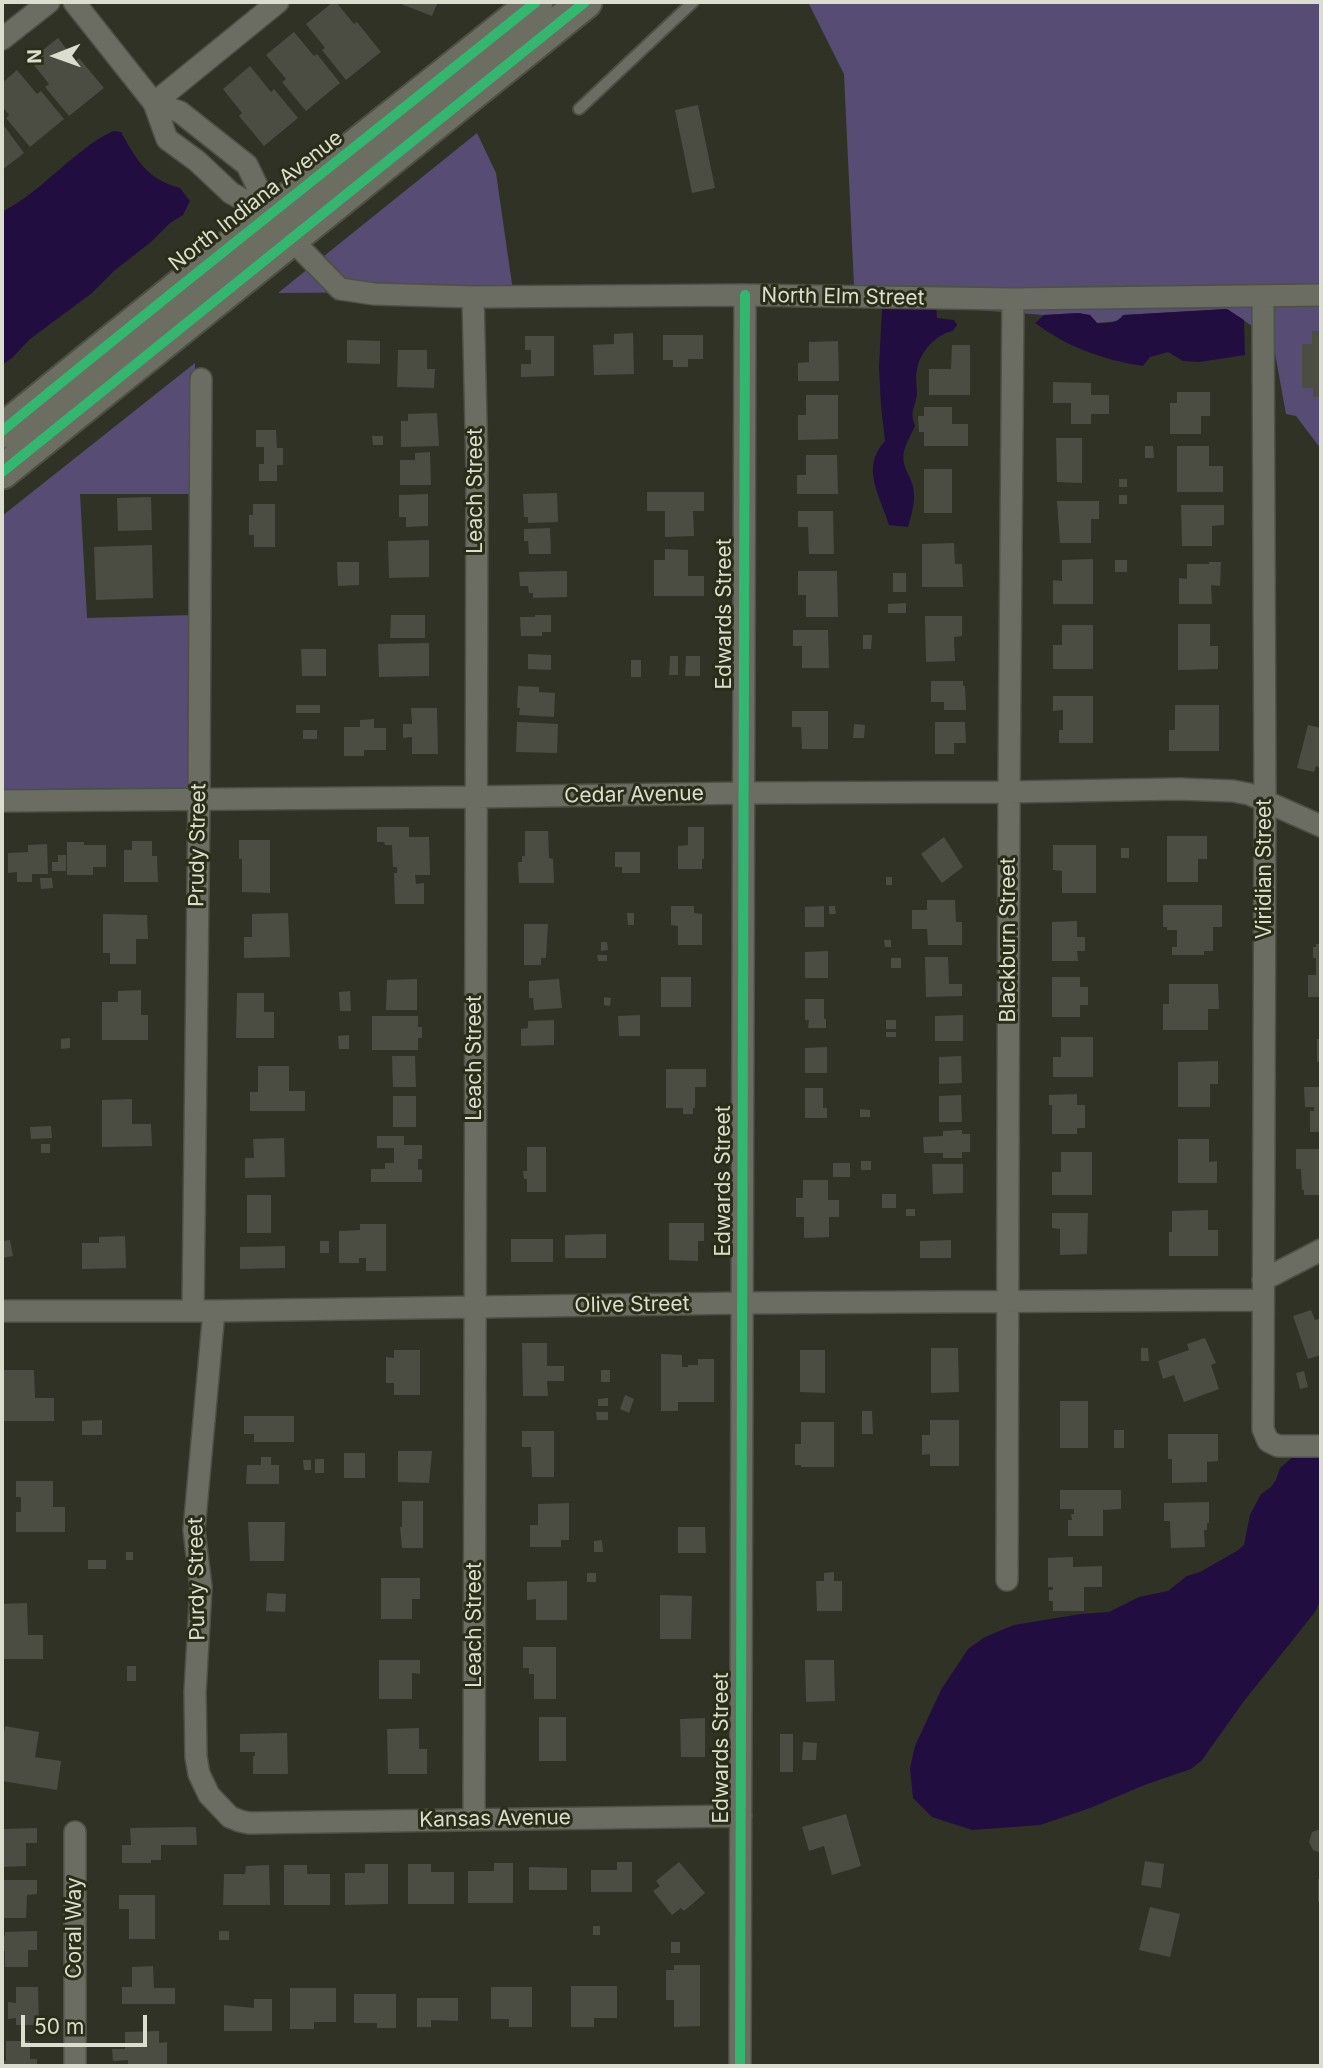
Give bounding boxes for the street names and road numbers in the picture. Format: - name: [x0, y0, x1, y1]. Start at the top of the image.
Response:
- street label: North Indiana Avenue: [164, 125, 348, 277]
- street label: North Elm Street: [761, 283, 925, 311]
- street label: Leach Street: [463, 428, 489, 554]
- street label: Edwards Street: [712, 538, 738, 690]
- street label: Cedar Avenue: [564, 781, 704, 809]
- street label: Prudy Street: [184, 783, 212, 907]
- street label: Viridian Street: [1252, 799, 1278, 939]
- street label: Blackburn Street: [996, 857, 1022, 1023]
- street label: Leach Street: [462, 995, 488, 1121]
- street label: Edwards Street: [711, 1105, 737, 1257]
- street label: Olive Street: [574, 1291, 690, 1319]
- street label: Purdy Street: [183, 1517, 211, 1641]
- street label: Leach Street: [462, 1562, 488, 1688]
- street label: Edwards Street: [709, 1672, 735, 1824]
- street label: Kansas Avenue: [419, 1805, 571, 1833]
- street label: Coral Way: [62, 1877, 88, 1979]

